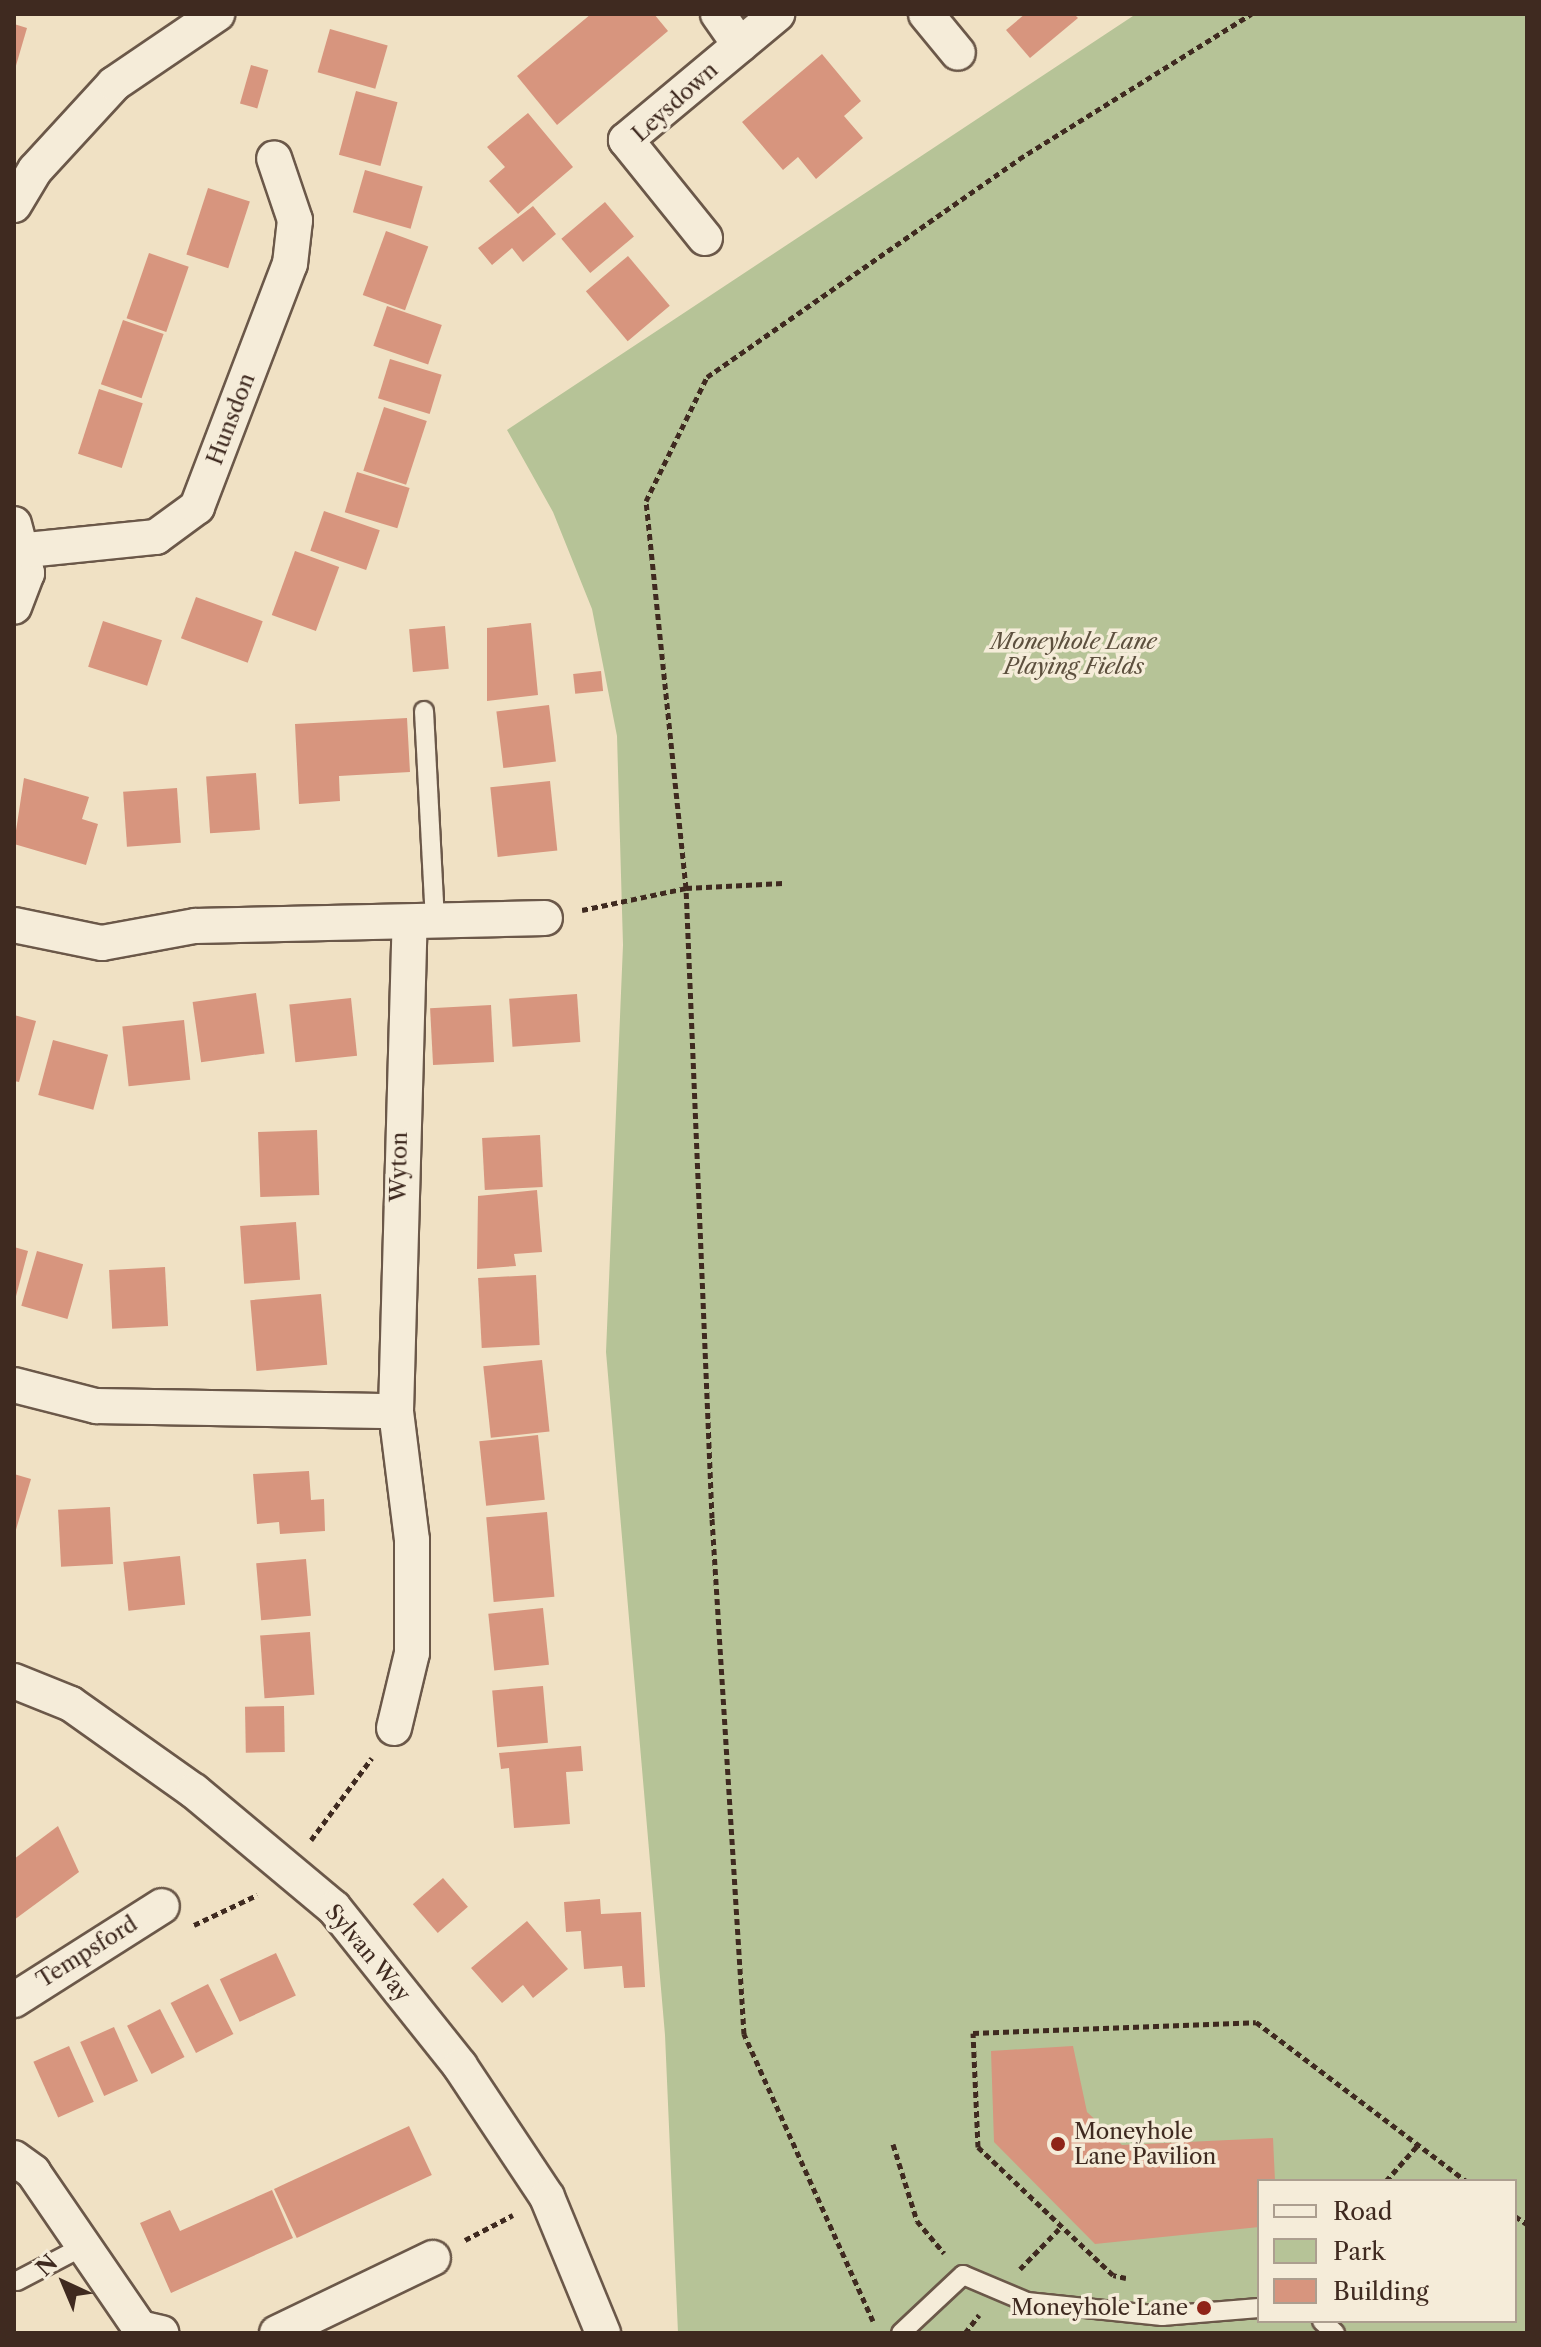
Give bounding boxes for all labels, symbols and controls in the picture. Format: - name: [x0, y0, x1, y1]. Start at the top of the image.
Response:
- street label: Leysdown: [627, 57, 723, 147]
- street label: Hunsdon: [201, 369, 261, 469]
- park label: Moneyhole Lane Playing Fields: [991, 628, 1157, 680]
- street label: Wyton: [385, 1132, 413, 1202]
- street label: Sylvan Way: [320, 1899, 416, 2007]
- street label: Tempsford: [32, 1911, 142, 1993]
- place label: Moneyhole Lane Pavilion: [1074, 2118, 1216, 2170]
- marker: Moneyhole Lane Pavilion: [1049, 2135, 1067, 2153]
- legend: [1257, 2179, 1517, 2323]
- text: Road: [1333, 2197, 1392, 2226]
- text: Park: [1333, 2237, 1385, 2266]
- north arrow: [24, 2243, 104, 2323]
- text: N: [31, 2249, 63, 2282]
- text: Building: [1333, 2277, 1429, 2306]
- place label: Moneyhole Lane: [1011, 2295, 1188, 2321]
- marker: Moneyhole Lane: [1195, 2299, 1213, 2317]

